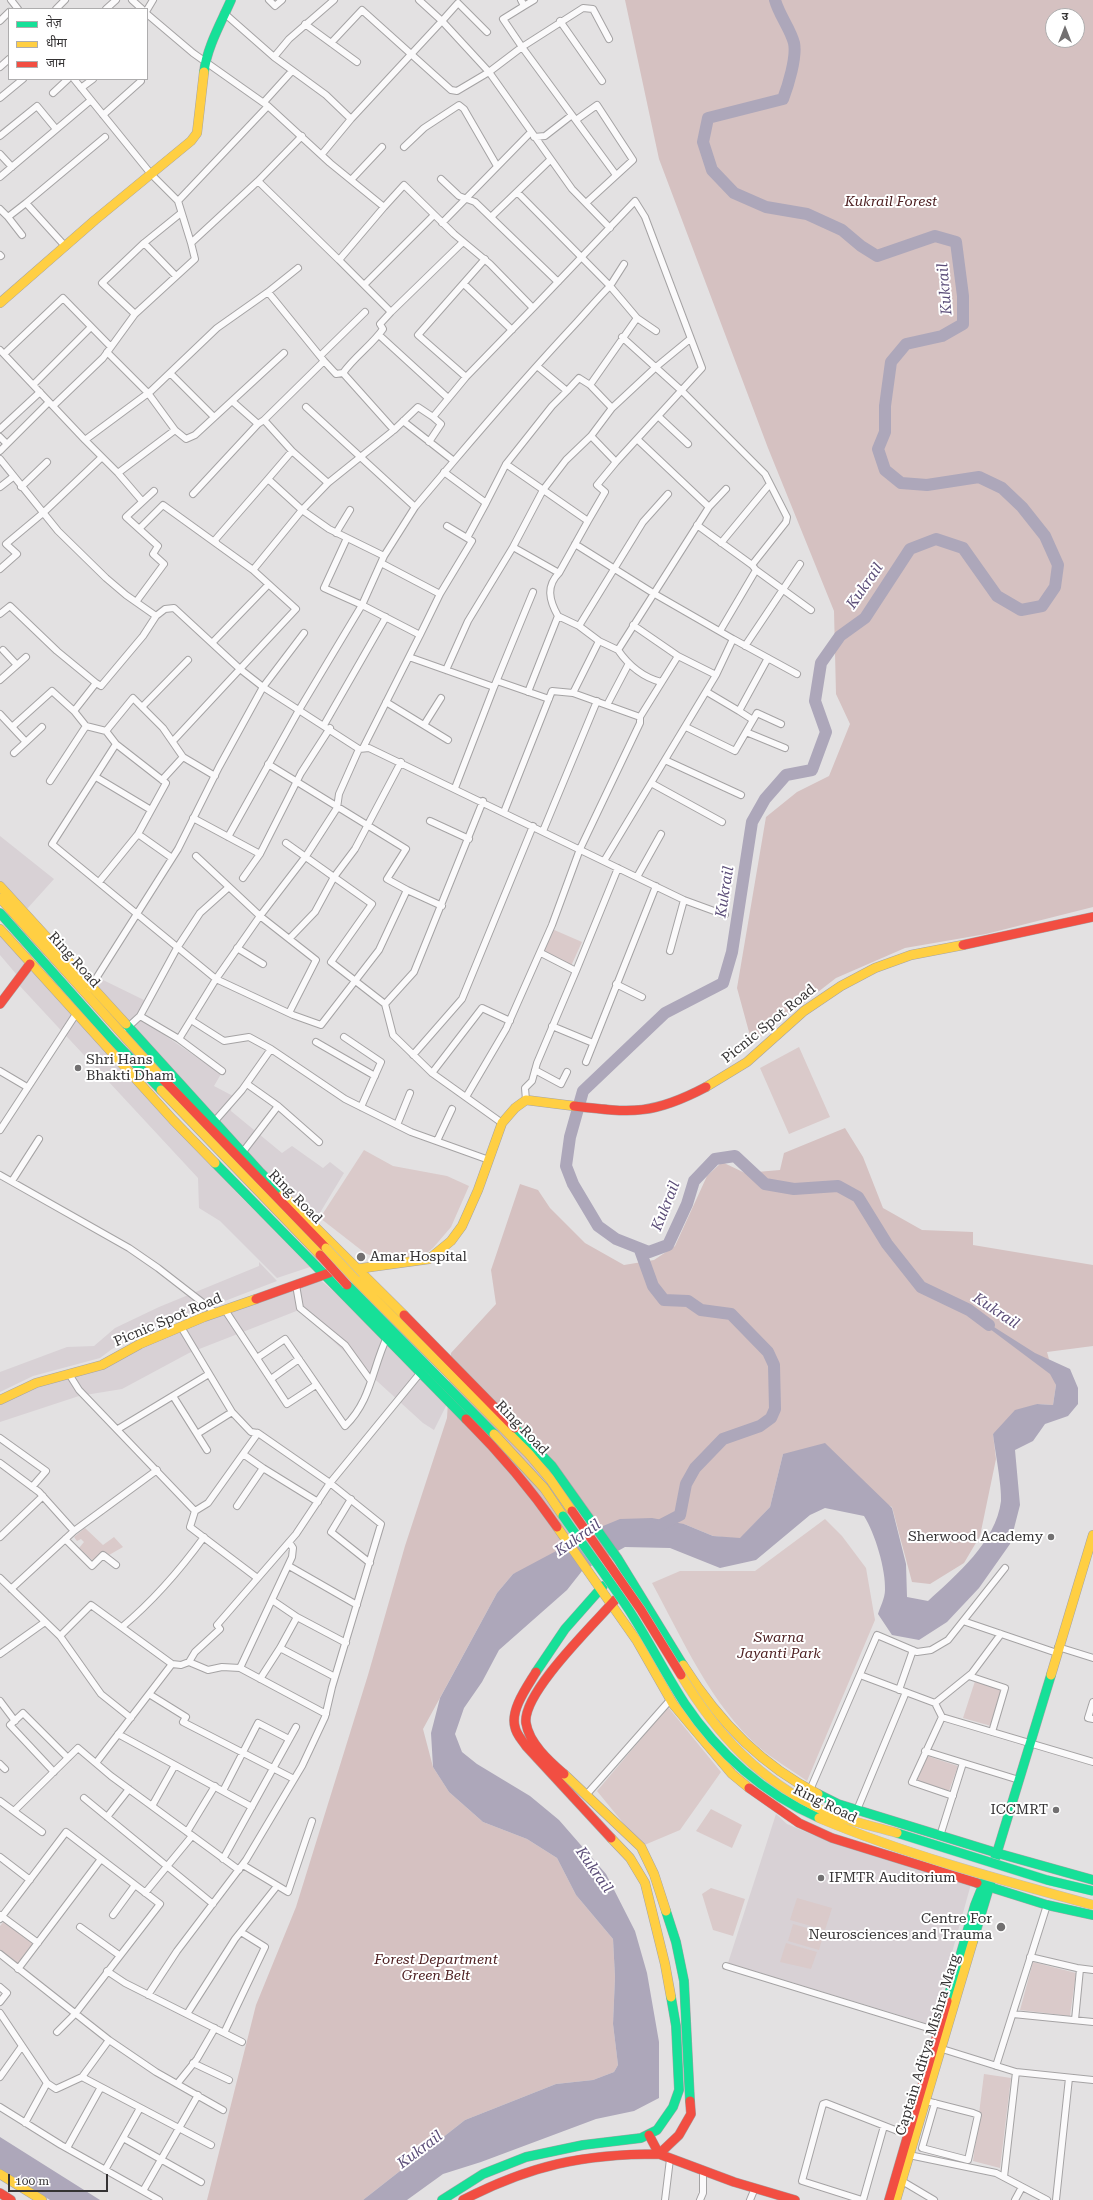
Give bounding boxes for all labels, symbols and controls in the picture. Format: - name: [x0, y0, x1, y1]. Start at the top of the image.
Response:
- legend: [8, 8, 148, 80]
- north arrow: [1045, 8, 1085, 48]
- text: उ: [1062, 10, 1068, 23]
- text: तेज़: [46, 16, 62, 30]
- text: धीमा: [46, 36, 67, 50]
- text: जाम: [46, 56, 65, 70]
- park label: Kukrail Forest: [845, 194, 937, 210]
- water label: Kukrail: [934, 262, 956, 316]
- water label: Kukrail: [843, 560, 887, 612]
- water label: Kukrail: [712, 865, 738, 919]
- street label: Ring Road: [45, 929, 103, 991]
- street label: Picnic Spot Road: [719, 981, 819, 1067]
- place label: Shri Hans Bhakti Dham: [86, 1052, 174, 1084]
- marker: Shri Hans Bhakti Dham: [73, 1063, 83, 1073]
- street label: Ring Road: [265, 1167, 325, 1227]
- water label: Kukrail: [648, 1179, 684, 1233]
- place label: Amar Hospital: [370, 1249, 467, 1265]
- marker: Amar Hospital: [355, 1251, 367, 1263]
- water label: Kukrail: [969, 1289, 1023, 1333]
- street label: Picnic Spot Road: [111, 1290, 225, 1350]
- street label: Ring Road: [492, 1397, 552, 1459]
- water label: Kukrail: [552, 1516, 604, 1560]
- place label: Sherwood Academy: [908, 1529, 1043, 1545]
- marker: Sherwood Academy: [1046, 1532, 1056, 1542]
- park label: Swarna Jayanti Park: [737, 1630, 821, 1662]
- street label: Ring Road: [790, 1781, 860, 1827]
- place label: ICCMRT: [991, 1802, 1048, 1818]
- marker: ICCMRT: [1051, 1805, 1061, 1815]
- water label: Kukrail: [572, 1844, 616, 1896]
- place label: IFMTR Auditorium: [829, 1870, 956, 1886]
- marker: IFMTR Auditorium: [816, 1873, 826, 1883]
- place label: Centre For Neurosciences and Trauma: [808, 1911, 992, 1944]
- marker: Centre For Neurosciences and Trauma: [995, 1921, 1007, 1933]
- park label: Forest Department Green Belt: [374, 1952, 498, 1984]
- street label: Captain Aditya Mishra Marg: [892, 1952, 964, 2138]
- water label: Kukrail: [394, 2127, 446, 2173]
- scale bar: [10, 2166, 110, 2192]
- text: 100 m: [15, 2174, 49, 2188]

